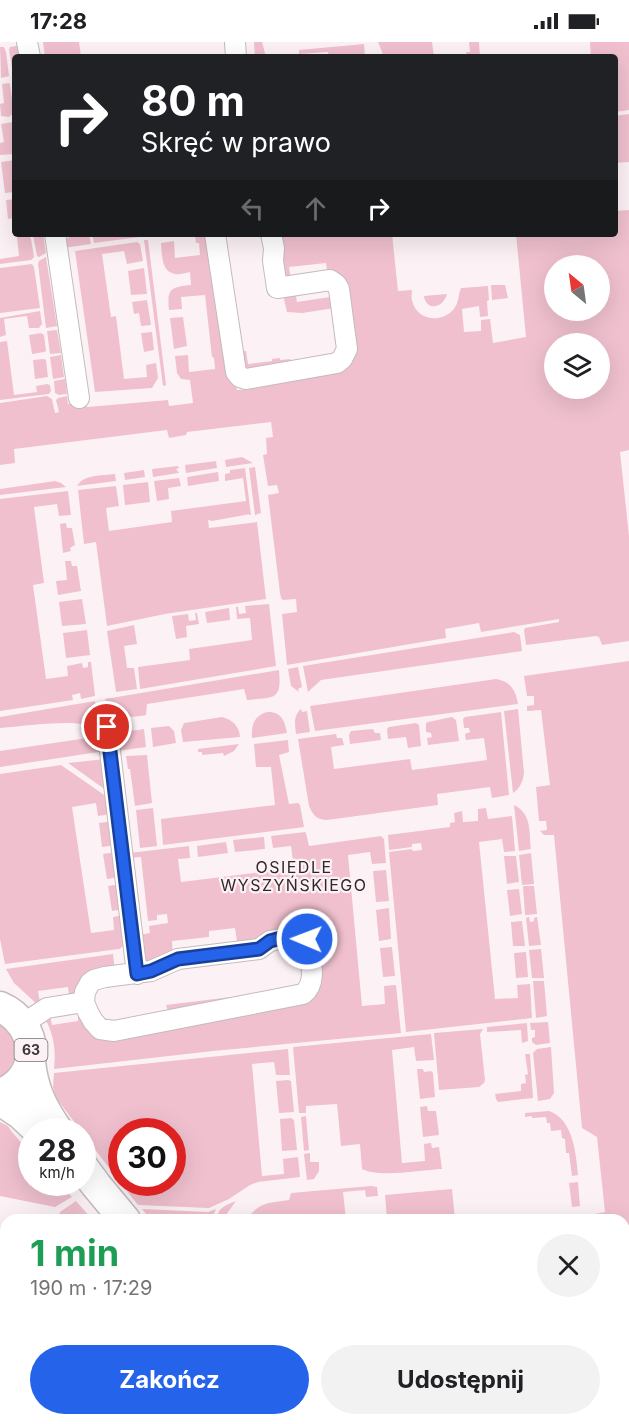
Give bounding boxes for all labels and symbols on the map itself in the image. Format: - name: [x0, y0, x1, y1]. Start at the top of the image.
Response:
- north arrow: [544, 255, 610, 321]
- pin: [81, 701, 132, 752]
- district label: OSIEDLE WYSZYŃSKIEGO: [221, 857, 367, 895]
- position arrow: [275, 907, 339, 971]
- road number: 63: [15, 1039, 48, 1061]
- speed limit sign: 30: [108, 1118, 186, 1196]

